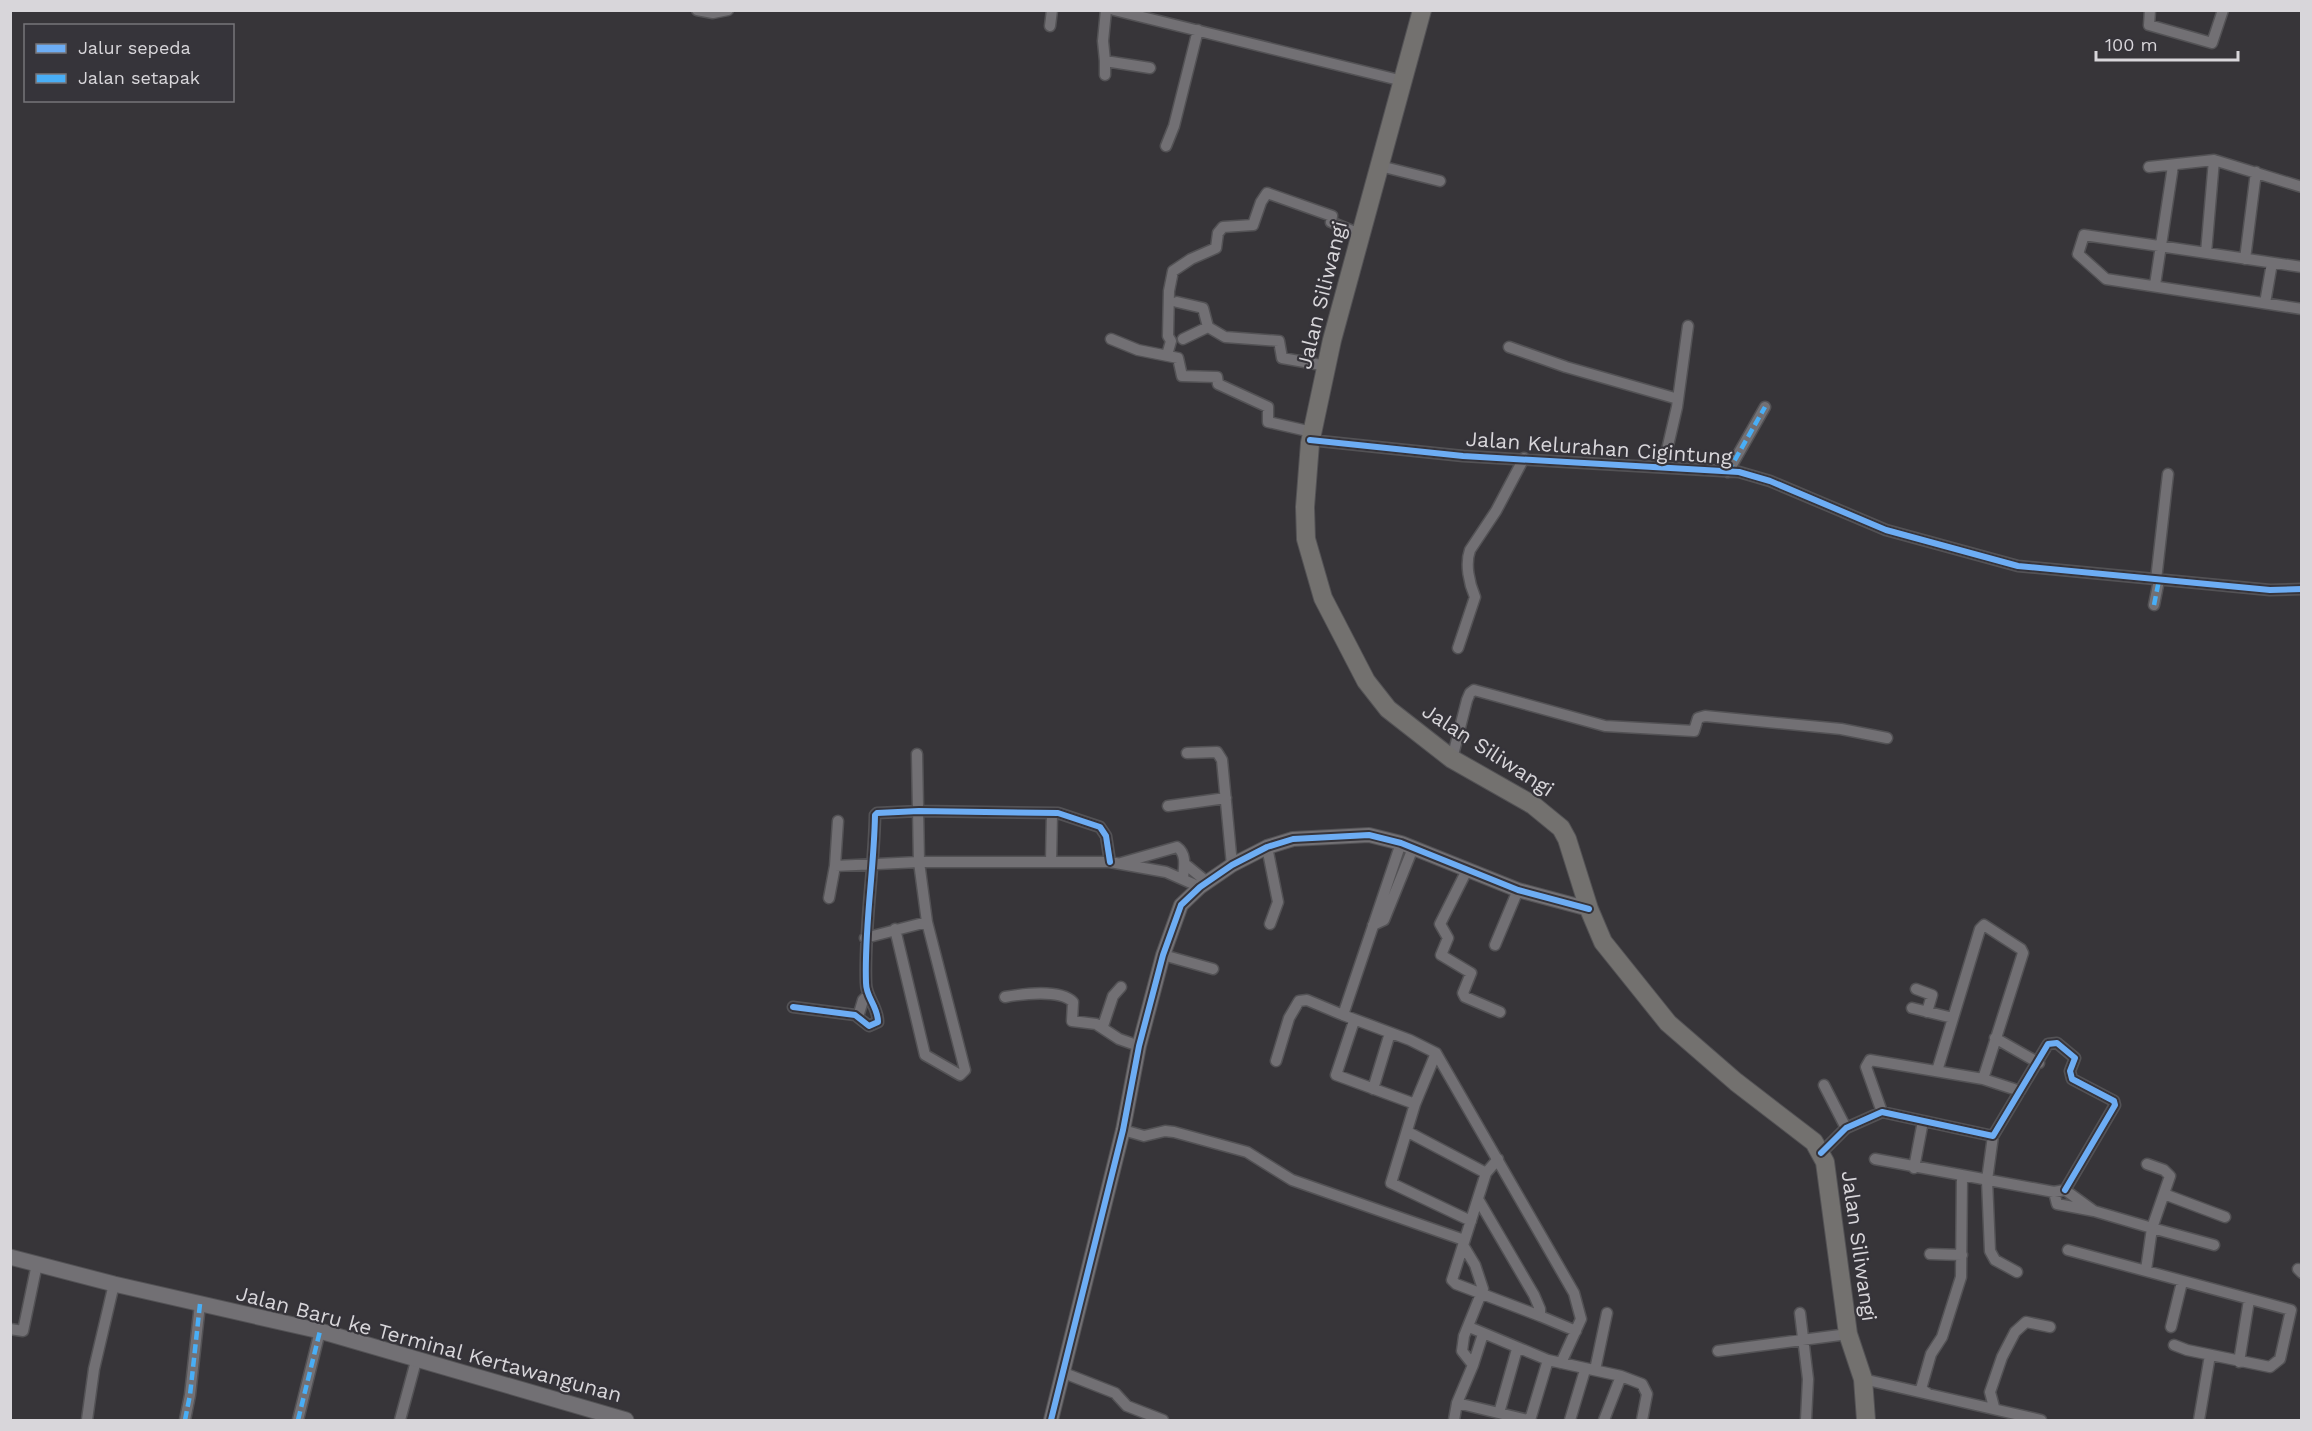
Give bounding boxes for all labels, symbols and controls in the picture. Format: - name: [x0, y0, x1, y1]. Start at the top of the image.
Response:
- legend: [24, 24, 234, 102]
- scale bar: [2096, 24, 2238, 62]
- text: 100 m: [2105, 34, 2158, 55]
- text: Jalur sepeda: [78, 37, 191, 58]
- text: Jalan setapak: [78, 67, 200, 88]
- street label: Jalan Siliwangi: [1291, 218, 1352, 372]
- street label: Jalan Kelurahan Cigintung: [1465, 426, 1734, 469]
- street label: Jalan Siliwangi: [1418, 698, 1559, 801]
- street label: Jalan Siliwangi: [1837, 1169, 1882, 1323]
- street label: Jalan Baru ke Terminal Kertawangunan: [233, 1280, 625, 1407]

